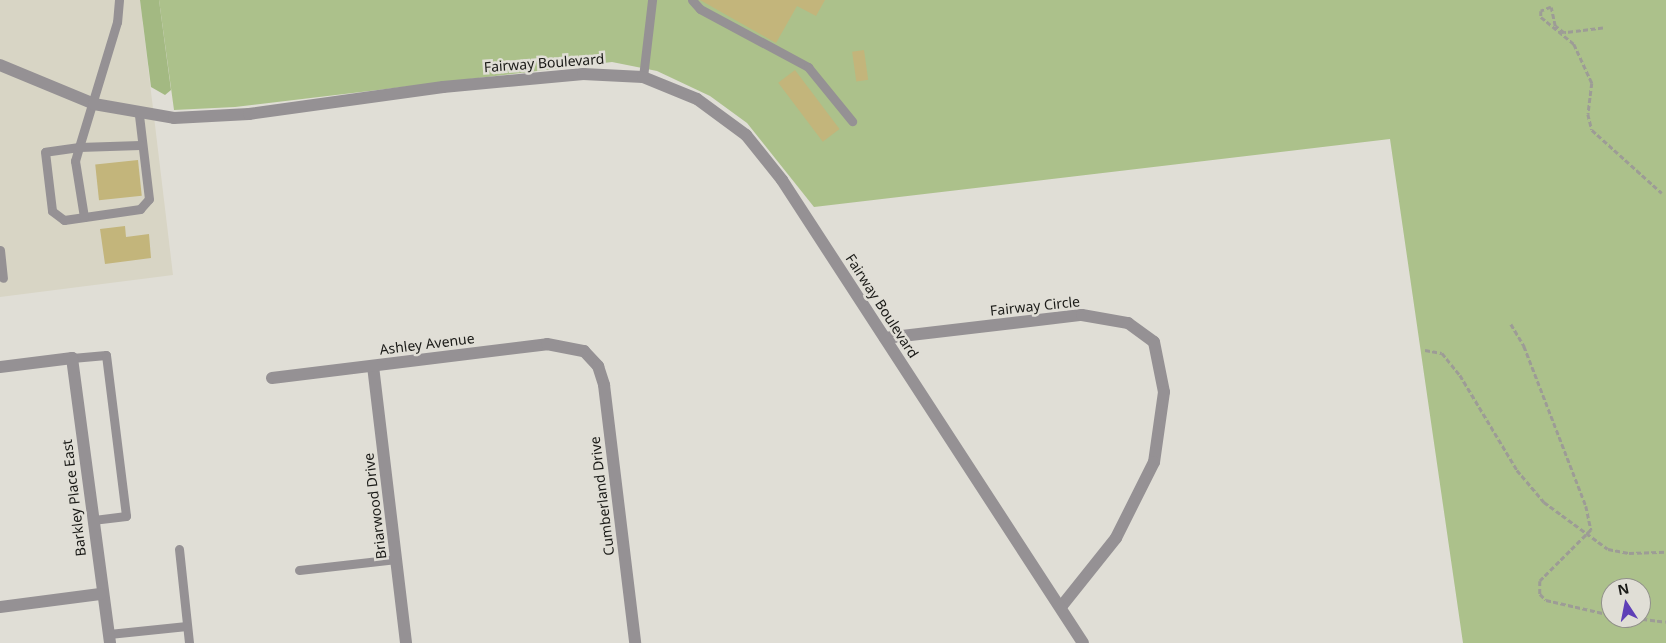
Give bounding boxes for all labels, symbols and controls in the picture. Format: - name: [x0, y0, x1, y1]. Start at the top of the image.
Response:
- street label: Fairway Boulevard: [483, 50, 605, 76]
- street label: Fairway Boulevard: [842, 251, 922, 361]
- street label: Fairway Circle: [989, 293, 1081, 319]
- street label: Ashley Avenue: [379, 330, 475, 358]
- street label: Cumberland Drive: [586, 435, 618, 557]
- street label: Barkley Place East: [58, 439, 90, 557]
- street label: Briarwood Drive: [360, 452, 390, 560]
- north arrow: [1601, 578, 1651, 628]
- text: N: [1616, 578, 1631, 599]

